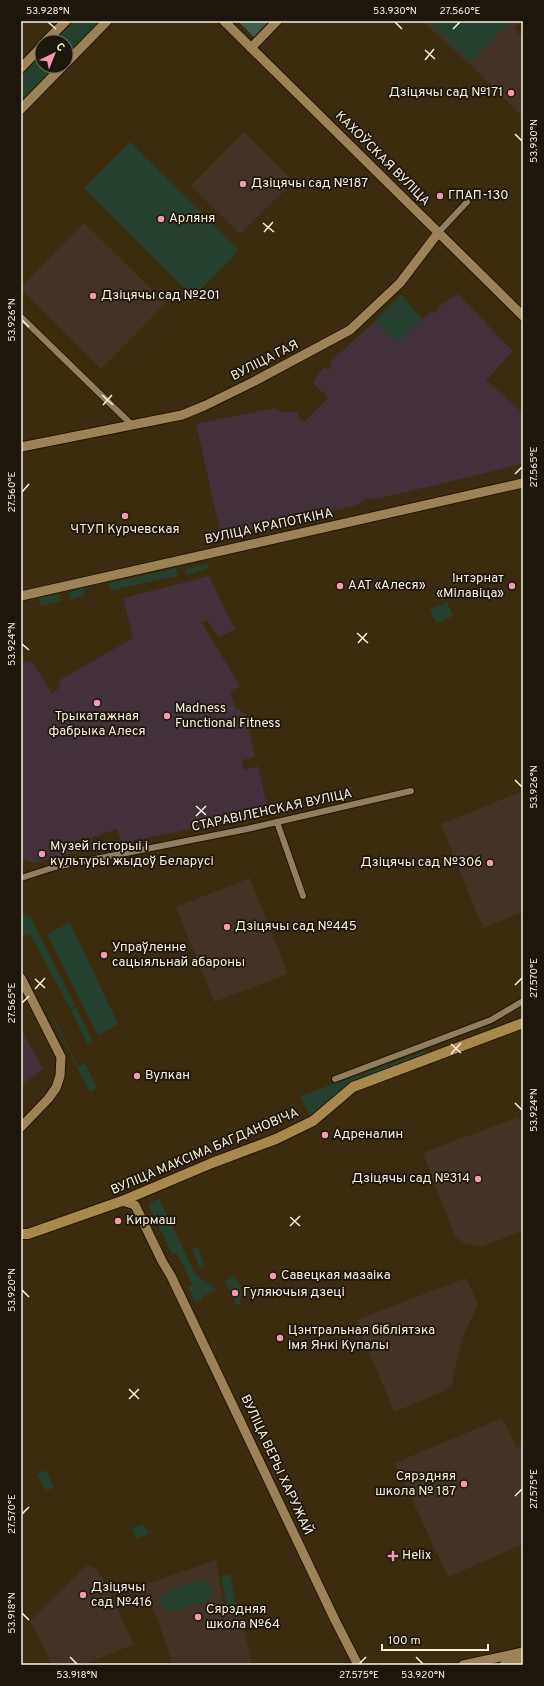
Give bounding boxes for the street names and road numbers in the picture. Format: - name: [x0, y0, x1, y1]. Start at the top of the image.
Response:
- street label: КАХОЎСКАЯ ВУЛІЦА: [331, 107, 434, 210]
- street label: ВУЛІЦА ГАЯ: [228, 337, 302, 385]
- street label: ВУЛІЦА КРАПОТКІНА: [203, 506, 335, 548]
- street label: СТАРАВІЛЕНСКАЯ ВУЛІЦА: [190, 786, 354, 836]
- street label: ВУЛІЦА МАКСІМА БАГДАНОВІЧА: [109, 1105, 301, 1199]
- street label: ВУЛІЦА ВЕРЫ ХАРУЖАЙ: [236, 1392, 317, 1538]

